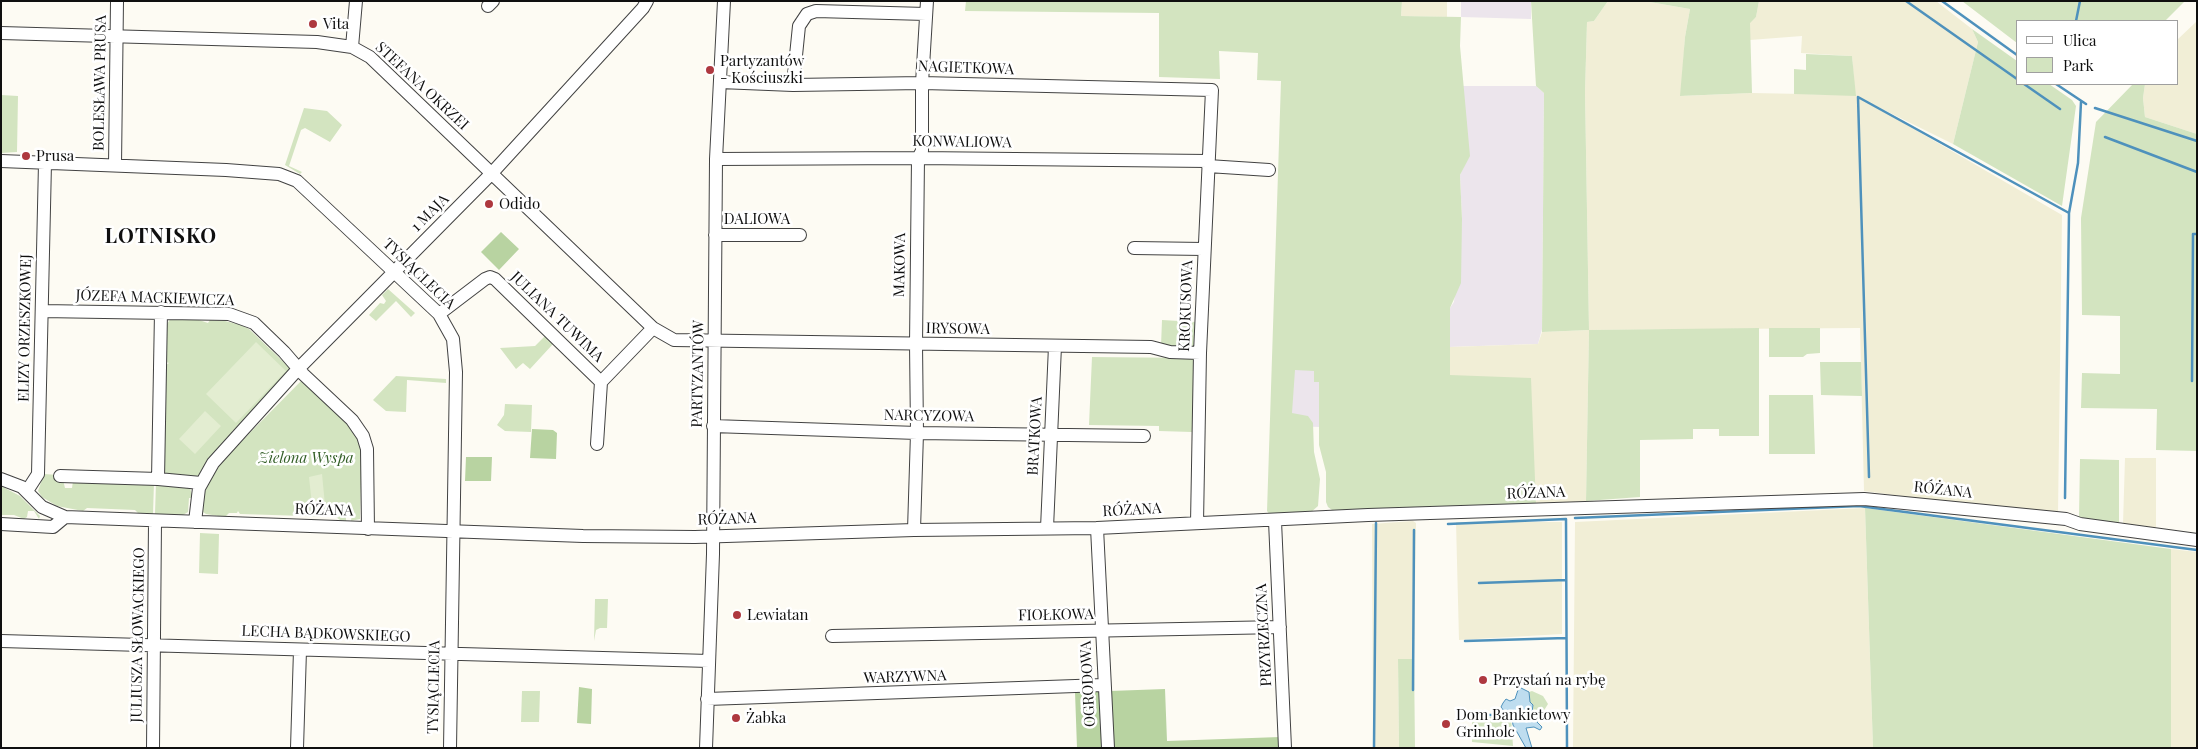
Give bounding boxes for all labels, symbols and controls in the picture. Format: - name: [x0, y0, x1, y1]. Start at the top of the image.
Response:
- street label: BOLESŁAWA PRUSA: [90, 15, 110, 151]
- place label: Vita: [323, 15, 349, 33]
- marker: Vita: [307, 18, 319, 30]
- legend: [2016, 20, 2178, 85]
- text: Ulica: [2063, 30, 2096, 50]
- street label: STEFANA OKRZEI: [372, 38, 472, 134]
- place label: Partyzantów - Kościuszki: [720, 52, 804, 87]
- text: Park: [2063, 55, 2094, 75]
- street label: NAGIETKOWA: [918, 57, 1014, 79]
- marker: Partyzantów - Kościuszki: [704, 64, 716, 76]
- street label: KONWALIOWA: [912, 132, 1012, 152]
- place label: Prusa: [36, 147, 74, 165]
- marker: Prusa: [20, 150, 32, 162]
- street label: 1 MAJA: [407, 190, 453, 236]
- place label: Odido: [499, 195, 540, 213]
- marker: Odido: [483, 198, 495, 210]
- street label: DALIOWA: [724, 210, 790, 228]
- district label: LOTNISKO: [104, 225, 218, 249]
- street label: MAKOWA: [890, 233, 910, 297]
- street label: TYSIĄCLECIA: [379, 235, 459, 313]
- street label: ELIZY ORZESZKOWEJ: [15, 254, 35, 402]
- street label: KROKUSOWA: [1175, 260, 1197, 352]
- street label: JULIANA TUWIMA: [507, 268, 607, 366]
- street label: JÓZEFA MACKIEWICZA: [75, 286, 235, 310]
- street label: IRYSOWA: [926, 319, 990, 339]
- street label: PARTYZANTÓW: [688, 320, 708, 428]
- street label: BRATKOWA: [1024, 396, 1046, 476]
- street label: NARCYZOWA: [884, 406, 974, 426]
- park label: Zielona Wyspa: [258, 449, 354, 467]
- street label: RÓŻANA: [1913, 478, 1973, 502]
- street label: RÓŻANA: [1506, 483, 1566, 503]
- street label: RÓŻANA: [1102, 499, 1162, 521]
- street label: RÓŻANA: [294, 500, 354, 520]
- street label: RÓŻANA: [697, 509, 757, 529]
- street label: JULIUSZA SŁOWACKIEGO: [127, 547, 149, 723]
- street label: PRZYRZECZNA: [1252, 583, 1276, 687]
- street label: FIOŁKOWA: [1018, 605, 1094, 625]
- place label: Lewiatan: [747, 606, 808, 624]
- marker: Lewiatan: [731, 609, 743, 621]
- street label: LECHA BĄDKOWSKIEGO: [241, 622, 411, 646]
- street label: TYSIĄCLECIA: [424, 640, 444, 734]
- street label: OGRODOWA: [1077, 640, 1099, 728]
- street label: WARZYWNA: [863, 667, 947, 687]
- place label: Przystań na rybę: [1493, 671, 1606, 689]
- marker: Przystań na rybę: [1477, 674, 1489, 686]
- place label: Dom Bankietowy Grinholc: [1456, 706, 1571, 741]
- place label: Żabka: [746, 709, 786, 727]
- marker: Żabka: [730, 712, 742, 724]
- marker: Dom Bankietowy Grinholc: [1440, 718, 1452, 730]

